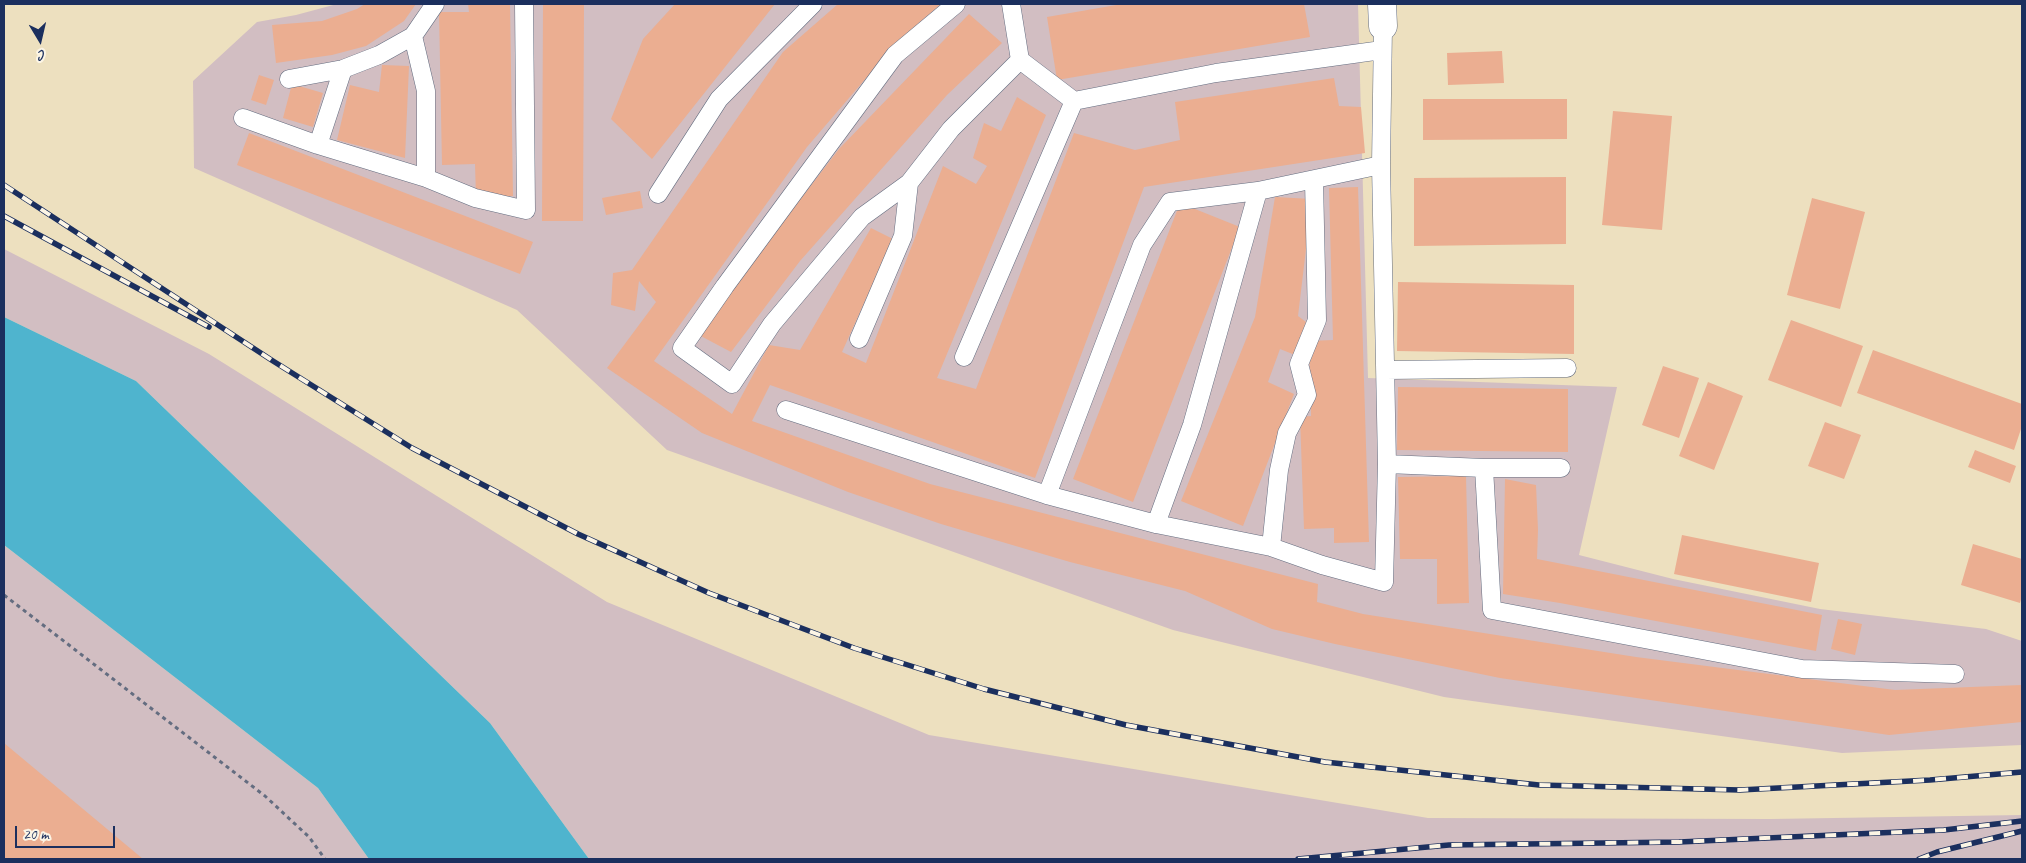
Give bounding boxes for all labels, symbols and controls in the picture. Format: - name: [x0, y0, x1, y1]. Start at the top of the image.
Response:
- north arrow: [15, 15, 65, 65]
- text: С: [38, 46, 47, 64]
- scale bar: [18, 816, 118, 848]
- text: 20 m: [23, 825, 49, 844]

